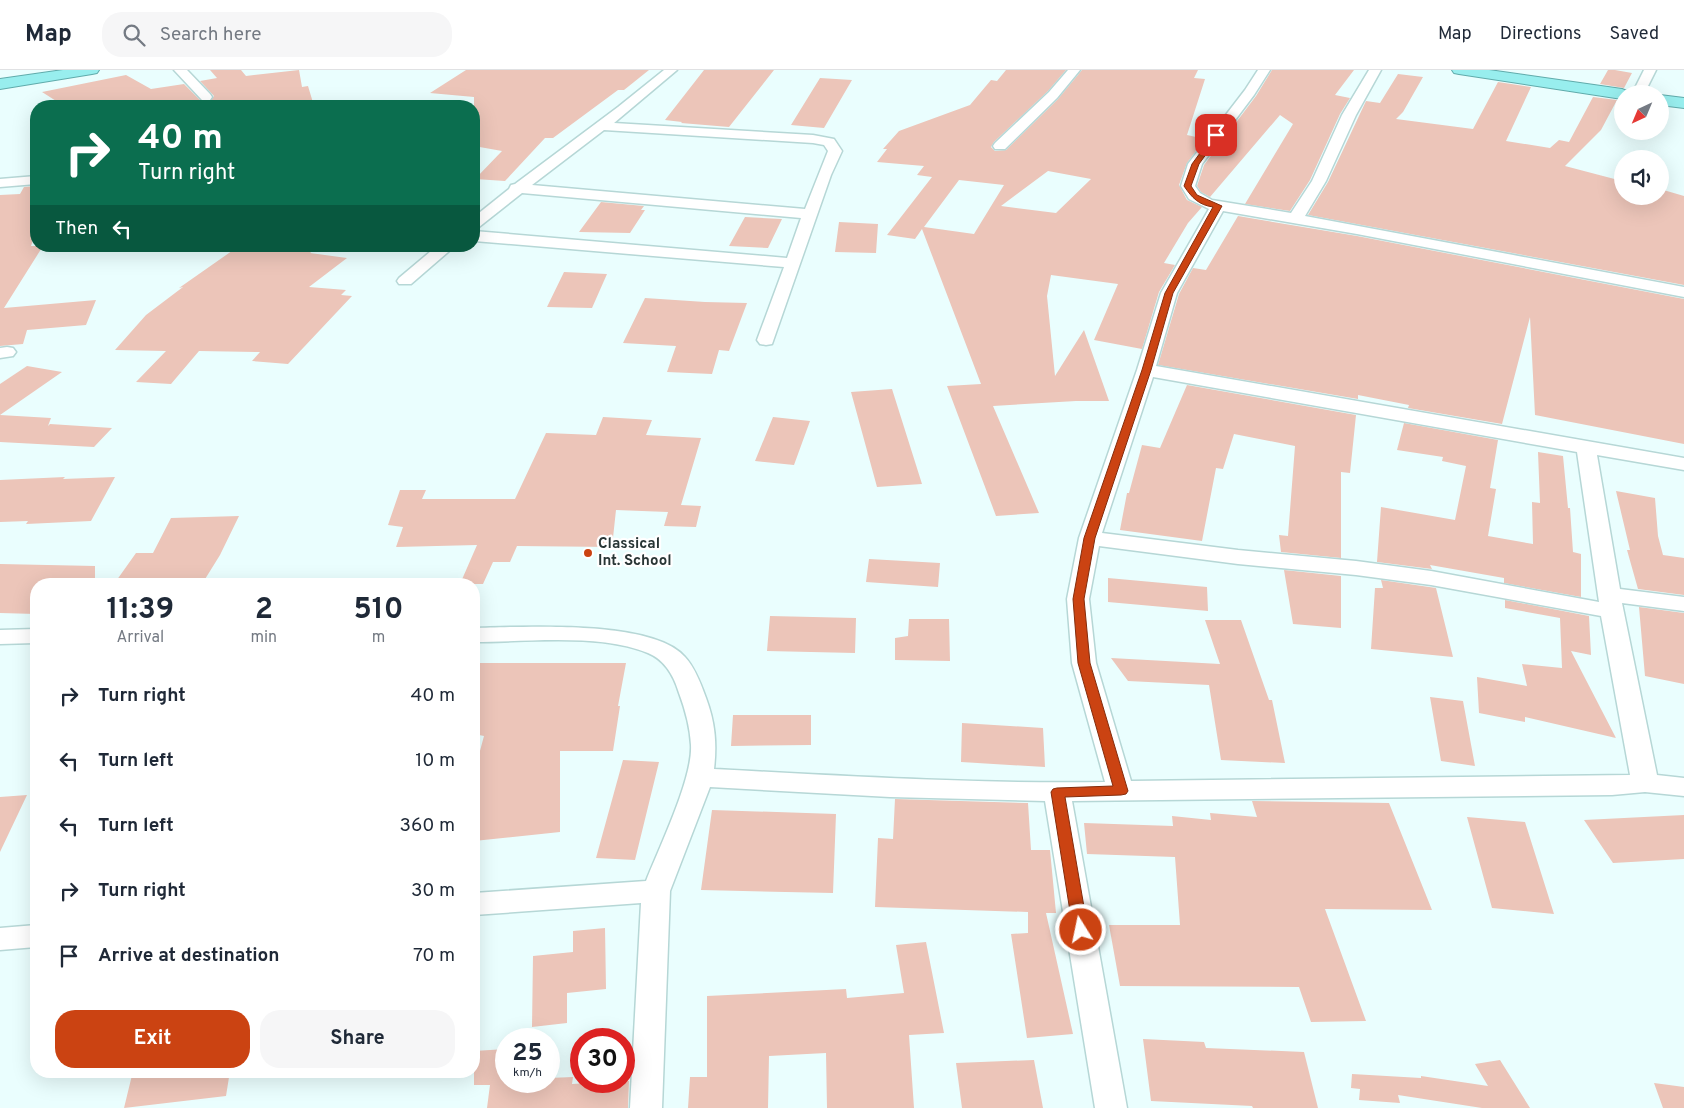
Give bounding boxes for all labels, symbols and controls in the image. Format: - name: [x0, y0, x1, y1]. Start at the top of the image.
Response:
- search box: [102, 12, 452, 57]
- text: Map: [25, 20, 72, 50]
- icon: search: [120, 21, 148, 49]
- text: Search here: [160, 23, 261, 47]
- text: Map: [1438, 23, 1472, 46]
- text: Directions: [1500, 23, 1582, 46]
- text: Saved: [1610, 23, 1659, 46]
- north arrow: [1614, 85, 1669, 140]
- map controls: [1614, 85, 1669, 205]
- pin: [1195, 114, 1237, 156]
- text: 40 m: [138, 117, 223, 161]
- icon: right: [55, 120, 120, 185]
- icon: arrive: [1202, 121, 1230, 149]
- button: sound: [1614, 150, 1669, 205]
- text: Turn right: [138, 160, 235, 187]
- icon: left: [108, 215, 136, 243]
- text: Then: [55, 217, 98, 241]
- place label: Classical Int. School: [598, 535, 672, 571]
- marker: Classical Int. School: [582, 547, 594, 559]
- text: 11:39: [106, 592, 174, 629]
- text: 2: [255, 592, 273, 629]
- text: 510: [354, 592, 404, 629]
- text: Arrival: [116, 628, 164, 648]
- text: min: [251, 628, 277, 648]
- text: m: [372, 628, 385, 648]
- icon: right: [55, 682, 83, 710]
- text: Turn right: [98, 684, 186, 708]
- text: 40 m: [410, 684, 455, 708]
- icon: left: [55, 747, 83, 775]
- text: Turn left: [98, 749, 174, 773]
- text: 10 m: [415, 749, 455, 773]
- icon: left: [55, 812, 83, 840]
- text: Turn left: [98, 814, 174, 838]
- text: 360 m: [399, 814, 455, 838]
- icon: right: [55, 877, 83, 905]
- text: Turn right: [98, 879, 186, 903]
- text: 30 m: [411, 879, 455, 903]
- position arrow: [1054, 903, 1106, 955]
- icon: arrive: [55, 942, 83, 970]
- text: Arrive at destination: [98, 944, 279, 968]
- text: 70 m: [413, 944, 455, 968]
- button: Exit: [55, 1010, 250, 1068]
- button: Share: [260, 1010, 455, 1068]
- speed limit sign: 30: [570, 1028, 635, 1093]
- text: 25: [512, 1038, 543, 1070]
- text: km/h: [513, 1065, 542, 1081]

